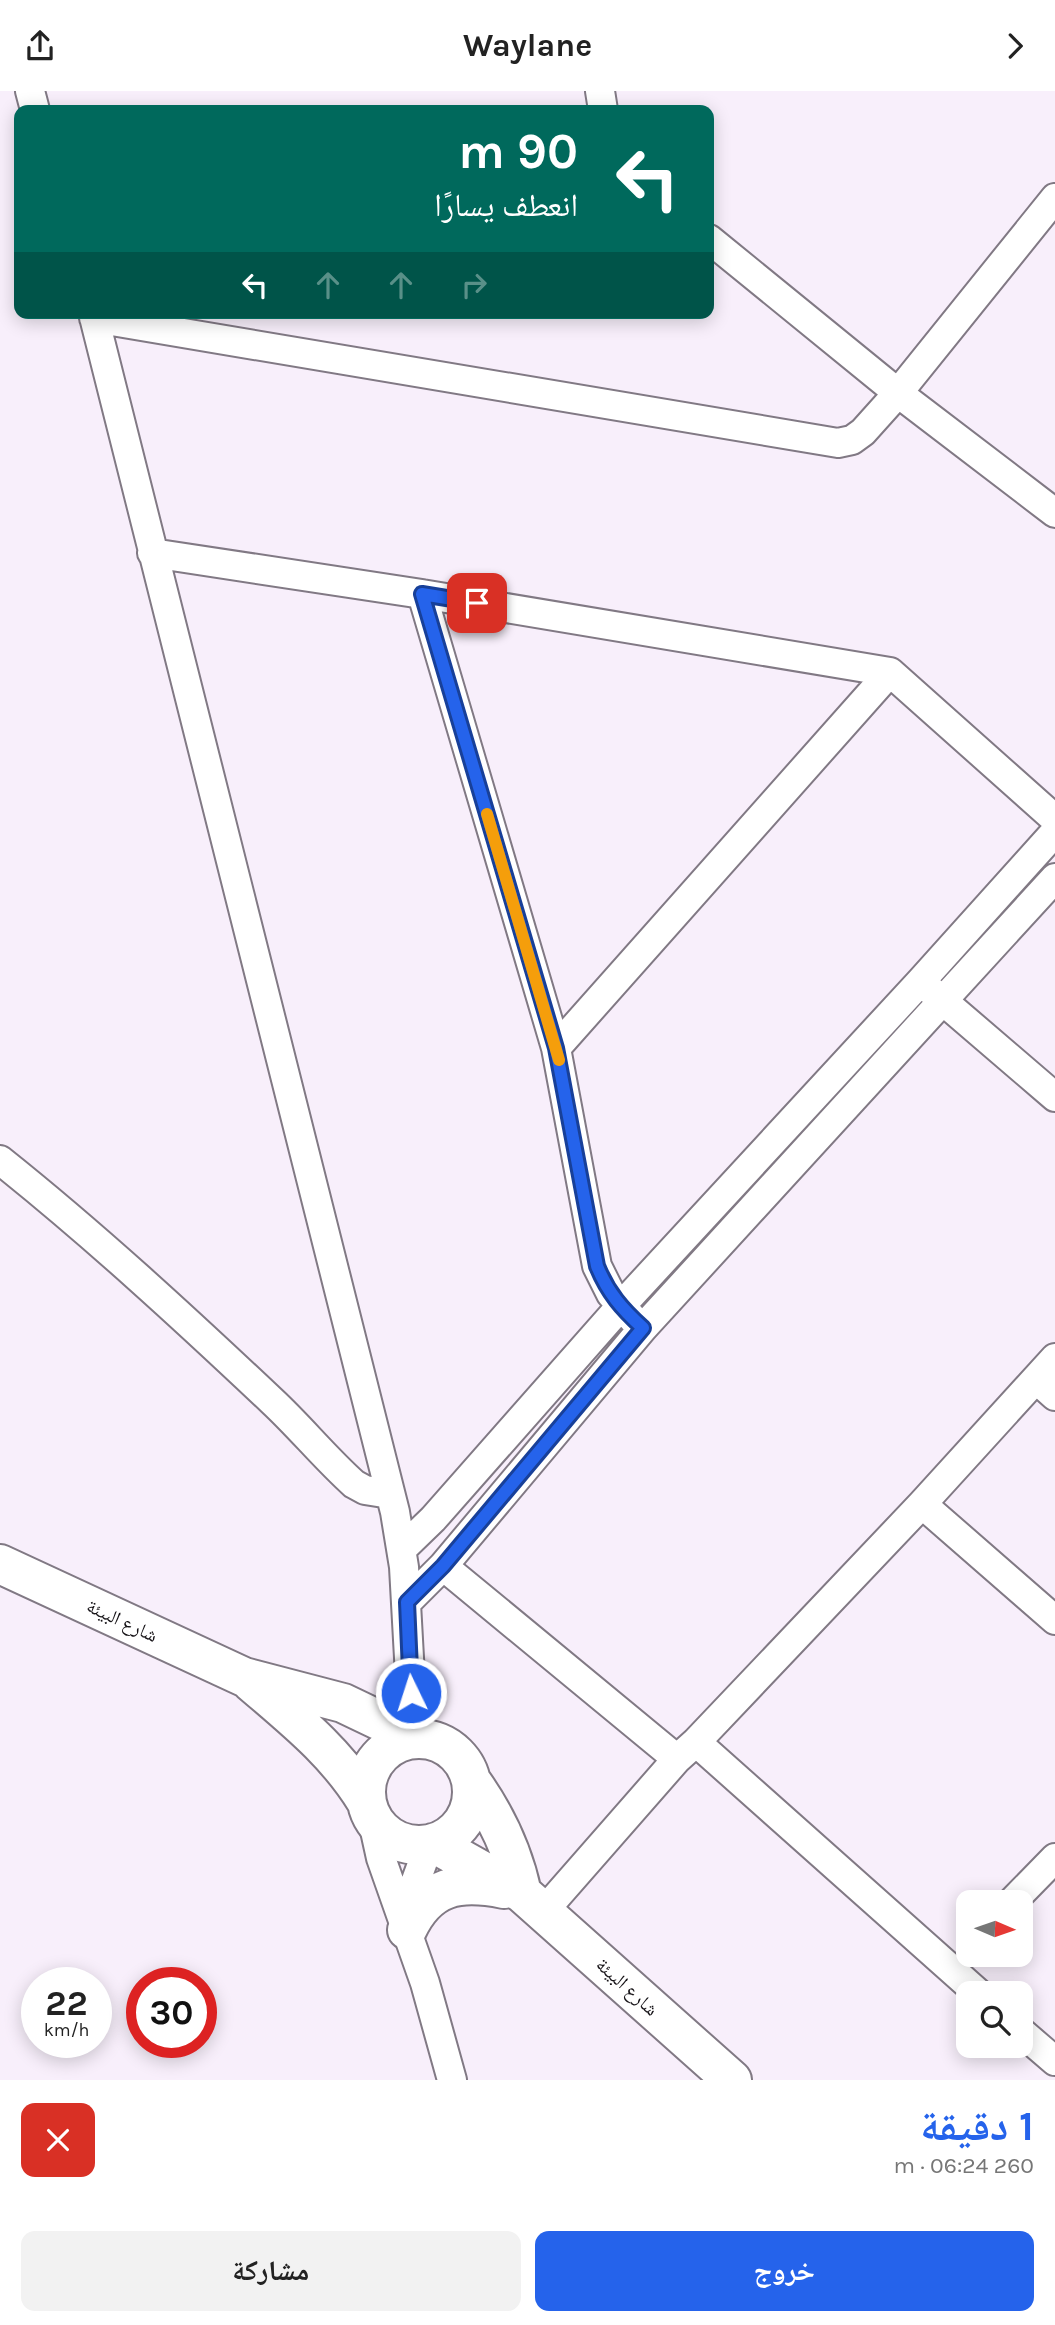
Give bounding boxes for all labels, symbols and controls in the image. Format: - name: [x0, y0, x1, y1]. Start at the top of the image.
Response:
- icon: share: [21, 27, 59, 65]
- text: Waylane: [463, 27, 592, 64]
- icon: forward: [996, 27, 1034, 65]
- text: 90 m: [458, 123, 578, 180]
- icon: left: [602, 133, 693, 224]
- text: انعطف يسارًا: [434, 187, 578, 224]
- icon: left: [236, 266, 274, 304]
- icon: ahead: [309, 266, 347, 304]
- icon: ahead: [382, 266, 420, 304]
- icon: right: [455, 266, 493, 304]
- pin: [447, 573, 507, 633]
- icon: arrive: [458, 584, 496, 622]
- street label: شارع البيئة: [83, 1595, 161, 1647]
- position arrow: [374, 1656, 448, 1730]
- north arrow: [956, 1890, 1032, 1967]
- map controls: [956, 1890, 1033, 2058]
- street label: شارع البيئة: [592, 1953, 662, 2021]
- speed limit sign: 30: [126, 1967, 217, 2058]
- button: search: [956, 1981, 1033, 2058]
- text: 22: [45, 1983, 88, 2024]
- text: km/h: [44, 2019, 89, 2041]
- text: 1 دقيقة: [920, 2101, 1034, 2151]
- button: close: [21, 2103, 95, 2177]
- text: 260 m · 06:24: [894, 2152, 1034, 2179]
- button: مشاركة: [21, 2231, 521, 2311]
- button: خروج: [535, 2231, 1034, 2311]

